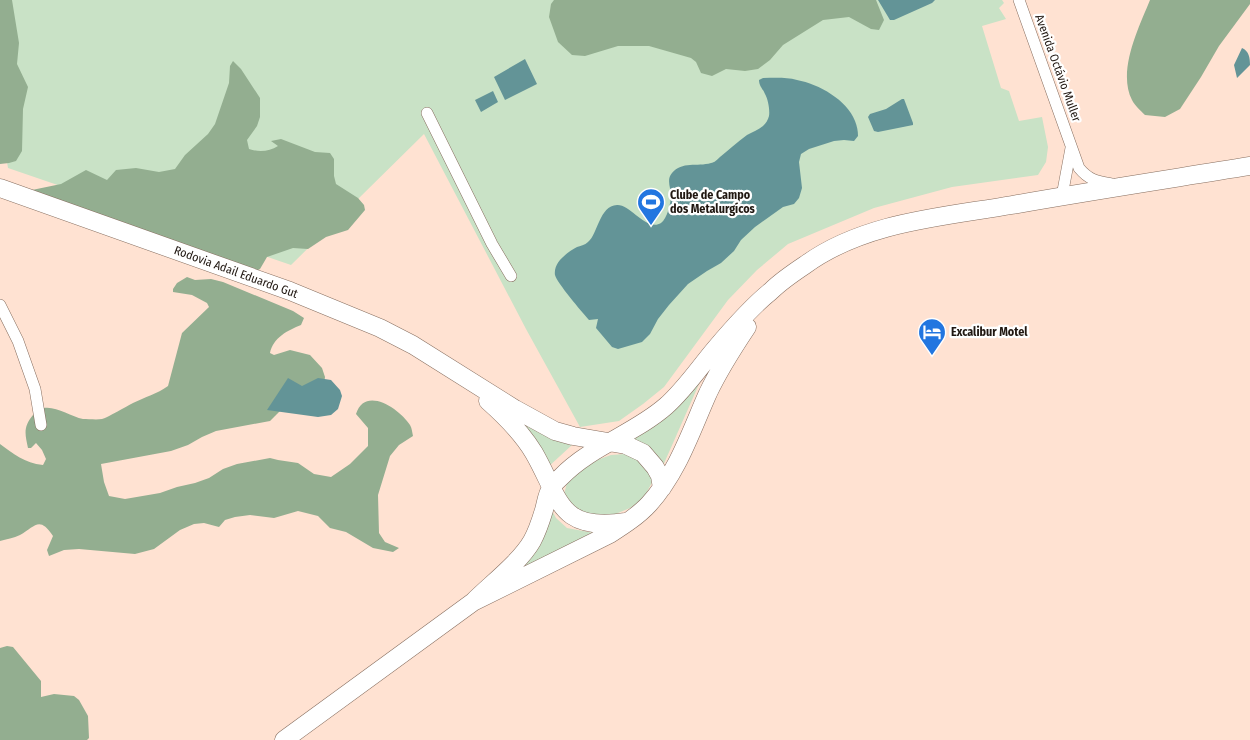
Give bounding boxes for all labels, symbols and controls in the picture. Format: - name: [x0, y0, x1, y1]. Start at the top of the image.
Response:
- street label: Avenida Octávio Muller: [1032, 13, 1084, 124]
- sports icon: Clube de Campo dos Metalurgícos: [636, 187, 666, 226]
- place label: Clube de Campo dos Metalurgícos: [670, 188, 756, 216]
- street label: Rodovia Adail Eduardo Gut: [172, 243, 300, 301]
- hotel icon: Excalibur Motel: [917, 317, 947, 356]
- place label: Excalibur Motel: [951, 325, 1028, 339]

